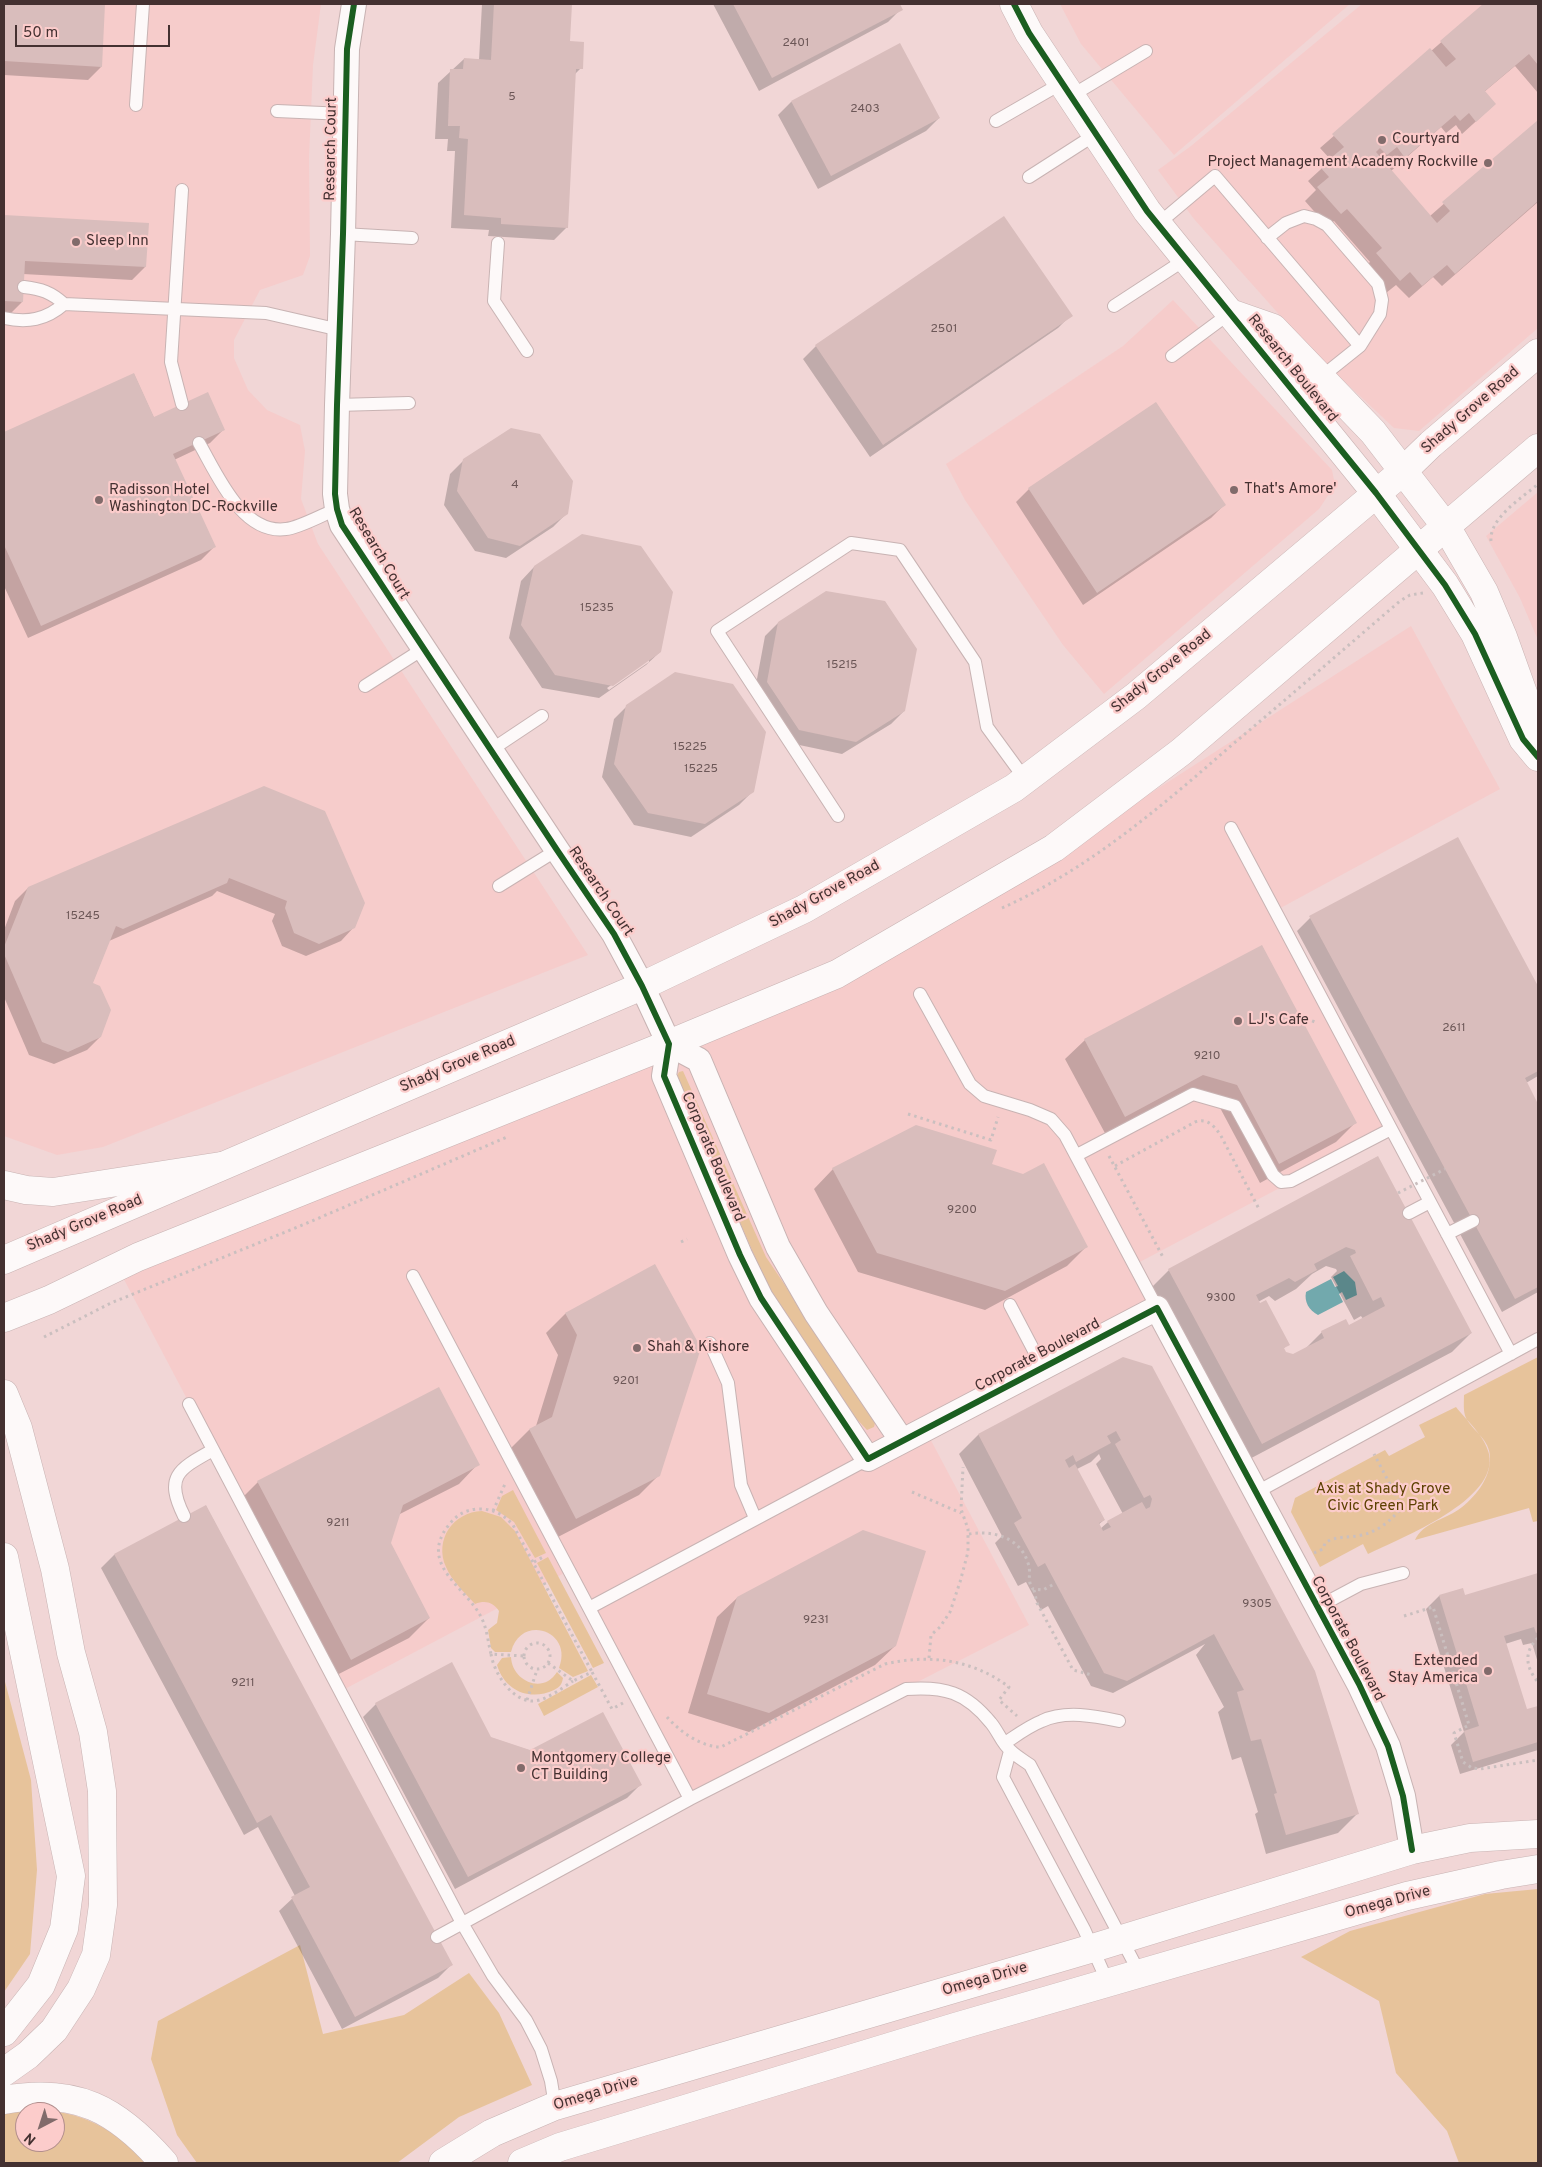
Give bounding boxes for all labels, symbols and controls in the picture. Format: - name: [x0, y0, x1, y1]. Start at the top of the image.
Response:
- scale bar: [18, 15, 172, 47]
- text: 50 m: [23, 24, 58, 43]
- house number: 2401: [783, 37, 809, 51]
- house number: 5: [508, 91, 516, 105]
- street label: Research Court: [322, 97, 342, 201]
- house number: 2403: [850, 103, 880, 117]
- place label: Courtyard: [1392, 131, 1460, 149]
- marker: Courtyard: [1376, 134, 1388, 146]
- place label: Project Management Academy Rockville: [1207, 154, 1478, 172]
- marker: Project Management Academy Rockville: [1482, 157, 1494, 169]
- place label: Sleep Inn: [86, 233, 149, 251]
- marker: Sleep Inn: [70, 236, 82, 248]
- street label: Research Boulevard: [1243, 312, 1341, 426]
- house number: 2501: [931, 323, 957, 337]
- street label: Shady Grove Road: [1418, 364, 1524, 458]
- house number: 4: [511, 479, 519, 493]
- place label: That's Amore': [1244, 481, 1337, 499]
- place label: Radisson Hotel Washington DC-Rockville: [109, 482, 278, 517]
- marker: That's Amore': [1228, 484, 1240, 496]
- marker: Radisson Hotel Washington DC-Rockville: [93, 494, 105, 506]
- street label: Research Court: [344, 505, 412, 603]
- house number: 15235: [580, 602, 614, 616]
- street label: Shady Grove Road: [1108, 626, 1216, 718]
- house number: 15215: [826, 659, 858, 673]
- house number: 15225: [673, 741, 707, 755]
- house number: 15225: [684, 763, 718, 777]
- street label: Research Court: [564, 844, 636, 940]
- street label: Shady Grove Road: [767, 857, 883, 933]
- house number: 15245: [66, 910, 100, 924]
- place label: LJ's Cafe: [1248, 1012, 1309, 1030]
- marker: LJ's Cafe: [1232, 1015, 1244, 1027]
- house number: 2611: [1442, 1022, 1466, 1036]
- street label: Shady Grove Road: [398, 1033, 518, 1097]
- house number: 9210: [1194, 1050, 1220, 1064]
- street label: Corporate Boulevard: [677, 1090, 747, 1224]
- street label: Shady Grove Road: [25, 1192, 145, 1256]
- house number: 9200: [947, 1204, 977, 1218]
- house number: 9300: [1206, 1292, 1236, 1306]
- street label: Corporate Boulevard: [972, 1315, 1104, 1397]
- place label: Shah & Kishore: [647, 1339, 749, 1357]
- marker: Shah & Kishore: [631, 1342, 643, 1354]
- house number: 9201: [613, 1375, 639, 1389]
- park label: Axis at Shady Grove Civic Green Park: [1316, 1481, 1450, 1516]
- house number: 9211: [326, 1517, 350, 1531]
- street label: Corporate Boulevard: [1306, 1573, 1388, 1705]
- house number: 9305: [1242, 1598, 1272, 1612]
- house number: 9231: [803, 1614, 829, 1628]
- place label: Extended Stay America: [1388, 1653, 1478, 1688]
- marker: Extended Stay America: [1482, 1665, 1494, 1677]
- house number: 9211: [231, 1677, 255, 1691]
- place label: Montgomery College CT Building: [531, 1750, 671, 1785]
- marker: Montgomery College CT Building: [515, 1762, 527, 1774]
- street label: Omega Drive: [1343, 1883, 1433, 1923]
- street label: Omega Drive: [940, 1959, 1030, 2001]
- street label: Omega Drive: [551, 2073, 641, 2115]
- north arrow: [15, 2102, 65, 2152]
- text: N: [21, 2128, 40, 2148]

